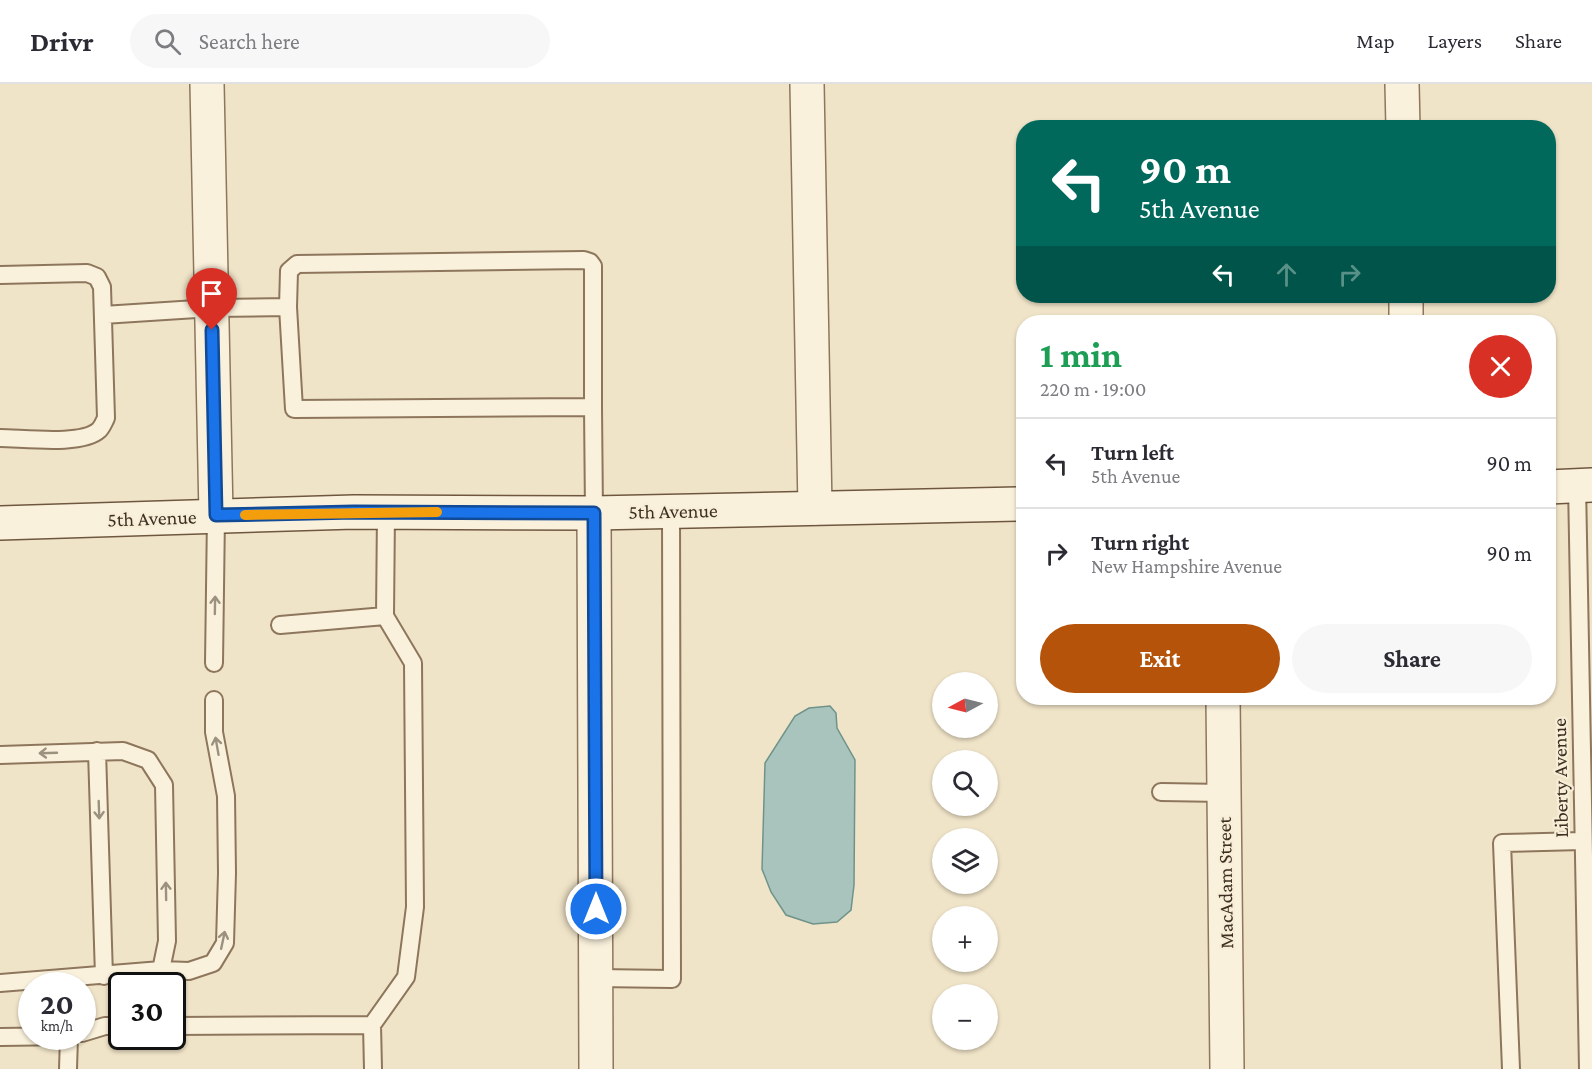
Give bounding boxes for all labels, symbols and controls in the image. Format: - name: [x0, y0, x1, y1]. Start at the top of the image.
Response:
- search box: [130, 14, 550, 68]
- icon: search: [151, 25, 184, 58]
- text: Drivr: [30, 26, 94, 57]
- text: Search here: [199, 29, 300, 54]
- text: Map: [1356, 29, 1395, 53]
- text: Layers: [1428, 29, 1482, 53]
- text: Share: [1515, 29, 1562, 53]
- icon: left: [1040, 144, 1118, 222]
- text: 90 m: [1139, 145, 1231, 192]
- text: 5th Avenue: [1139, 194, 1260, 224]
- icon: left: [1207, 258, 1240, 291]
- icon: ahead: [1270, 258, 1303, 291]
- icon: right: [1333, 258, 1366, 291]
- pin: [186, 268, 237, 330]
- icon: arrive: [195, 277, 228, 310]
- text: 1 min: [1040, 335, 1122, 375]
- button: close: [1469, 335, 1532, 398]
- text: 220 m · 19:00: [1040, 378, 1146, 400]
- text: Turn left: [1091, 440, 1174, 465]
- icon: left: [1040, 447, 1073, 480]
- text: 90 m: [1487, 451, 1532, 476]
- text: 5th Avenue: [1091, 465, 1180, 487]
- street label: 5th Avenue: [628, 499, 718, 523]
- street label: 5th Avenue: [107, 505, 197, 531]
- text: Turn right: [1091, 530, 1189, 555]
- icon: right: [1040, 537, 1073, 570]
- text: 90 m: [1487, 541, 1532, 566]
- text: New Hampshire Avenue: [1091, 555, 1282, 577]
- one-way arrow: [209, 595, 221, 615]
- button: Exit: [1040, 624, 1280, 693]
- button: Share: [1292, 624, 1532, 693]
- north arrow: [932, 672, 998, 738]
- map controls: [932, 672, 998, 1050]
- street label: Liberty Avenue: [1548, 718, 1573, 838]
- one-way arrow: [211, 737, 222, 756]
- one-way arrow: [39, 748, 59, 759]
- button: search: [932, 750, 998, 816]
- one-way arrow: [93, 799, 104, 819]
- street label: MacAdam Street: [1213, 816, 1237, 949]
- button: layers: [932, 828, 998, 894]
- position arrow: [564, 877, 628, 941]
- one-way arrow: [161, 882, 172, 902]
- button: +: [932, 906, 998, 972]
- one-way arrow: [218, 931, 229, 950]
- speed limit sign: 30: [108, 972, 186, 1050]
- button: −: [932, 984, 998, 1050]
- text: 20: [40, 987, 74, 1020]
- text: km/h: [41, 1018, 73, 1034]

